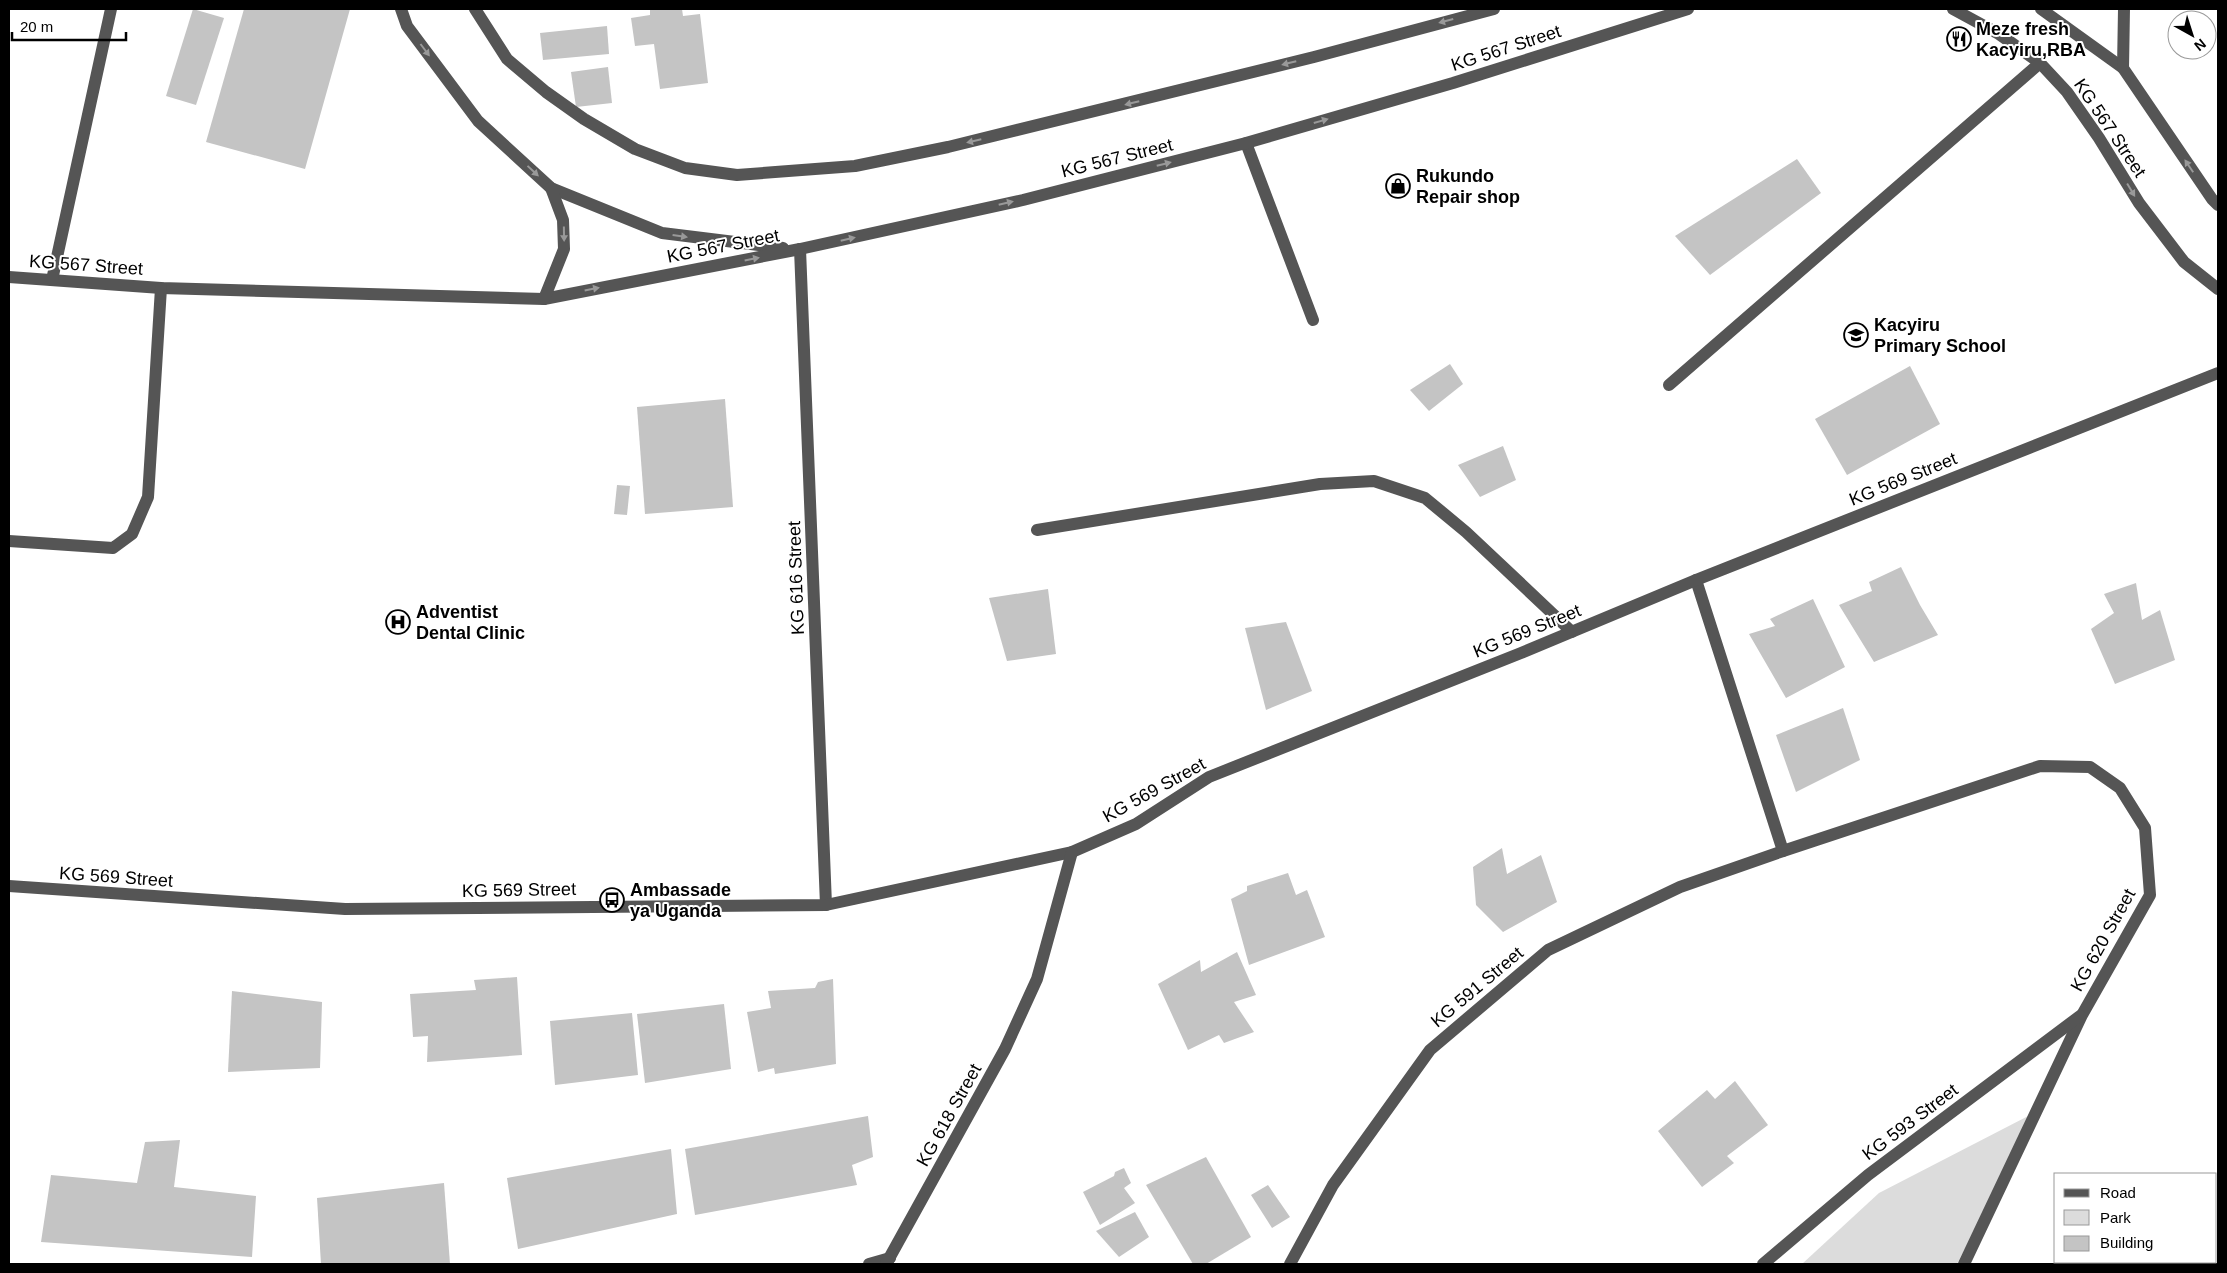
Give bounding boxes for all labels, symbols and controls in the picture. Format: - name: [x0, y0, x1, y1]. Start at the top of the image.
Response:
- scale bar: [12, 10, 126, 42]
- north arrow: [2167, 10, 2217, 60]
- text: 20 m: [20, 18, 53, 35]
- one-way arrow: [1439, 18, 1454, 26]
- place label: Meze fresh Kacyiru,RBA: [1976, 19, 2086, 60]
- street label: KG 567 Street: [1449, 21, 1563, 75]
- restaurant icon: Meze fresh Kacyiru,RBA: [1946, 26, 1972, 52]
- text: N: [2191, 36, 2209, 55]
- one-way arrow: [420, 43, 431, 56]
- one-way arrow: [1282, 60, 1297, 68]
- street label: KG 567 Street: [2070, 75, 2150, 181]
- one-way arrow: [1124, 99, 1139, 107]
- one-way arrow: [1313, 117, 1328, 125]
- street label: KG 567 Street: [1059, 134, 1175, 182]
- one-way arrow: [966, 137, 981, 145]
- one-way arrow: [2185, 159, 2194, 172]
- one-way arrow: [1157, 160, 1172, 168]
- one-way arrow: [526, 165, 538, 177]
- place label: Rukundo Repair shop: [1416, 166, 1520, 207]
- shop icon: Rukundo Repair shop: [1385, 173, 1411, 199]
- one-way arrow: [2126, 183, 2135, 196]
- one-way arrow: [999, 199, 1015, 207]
- street label: KG 567 Street: [665, 225, 781, 267]
- one-way arrow: [560, 227, 568, 243]
- one-way arrow: [672, 232, 688, 240]
- one-way arrow: [840, 235, 855, 243]
- street label: KG 567 Street: [28, 251, 144, 279]
- one-way arrow: [744, 254, 760, 262]
- one-way arrow: [584, 285, 600, 293]
- place label: Kacyiru Primary School: [1874, 315, 2006, 356]
- school or university icon: Kacyiru Primary School: [1843, 322, 1869, 348]
- street label: KG 569 Street: [1846, 448, 1960, 510]
- street label: KG 616 Street: [784, 521, 808, 635]
- street label: KG 569 Street: [1470, 600, 1584, 662]
- place label: Adventist Dental Clinic: [416, 602, 525, 643]
- hospital icon: Adventist Dental Clinic: [385, 609, 411, 635]
- street label: KG 569 Street: [1099, 754, 1209, 826]
- street label: KG 569 Street: [58, 863, 174, 891]
- street label: KG 569 Street: [462, 879, 576, 901]
- place label: Ambassade ya Uganda: [630, 880, 731, 921]
- street label: KG 620 Street: [2067, 885, 2139, 995]
- bus stop icon: Ambassade ya Uganda: [599, 887, 625, 913]
- street label: KG 591 Street: [1427, 943, 1527, 1031]
- street label: KG 618 Street: [913, 1060, 985, 1170]
- street label: KG 593 Street: [1858, 1080, 1962, 1164]
- legend: [2054, 1173, 2217, 1263]
- text: Road: [2100, 1184, 2136, 1201]
- text: Park: [2100, 1209, 2131, 1226]
- text: Building: [2100, 1234, 2153, 1251]

